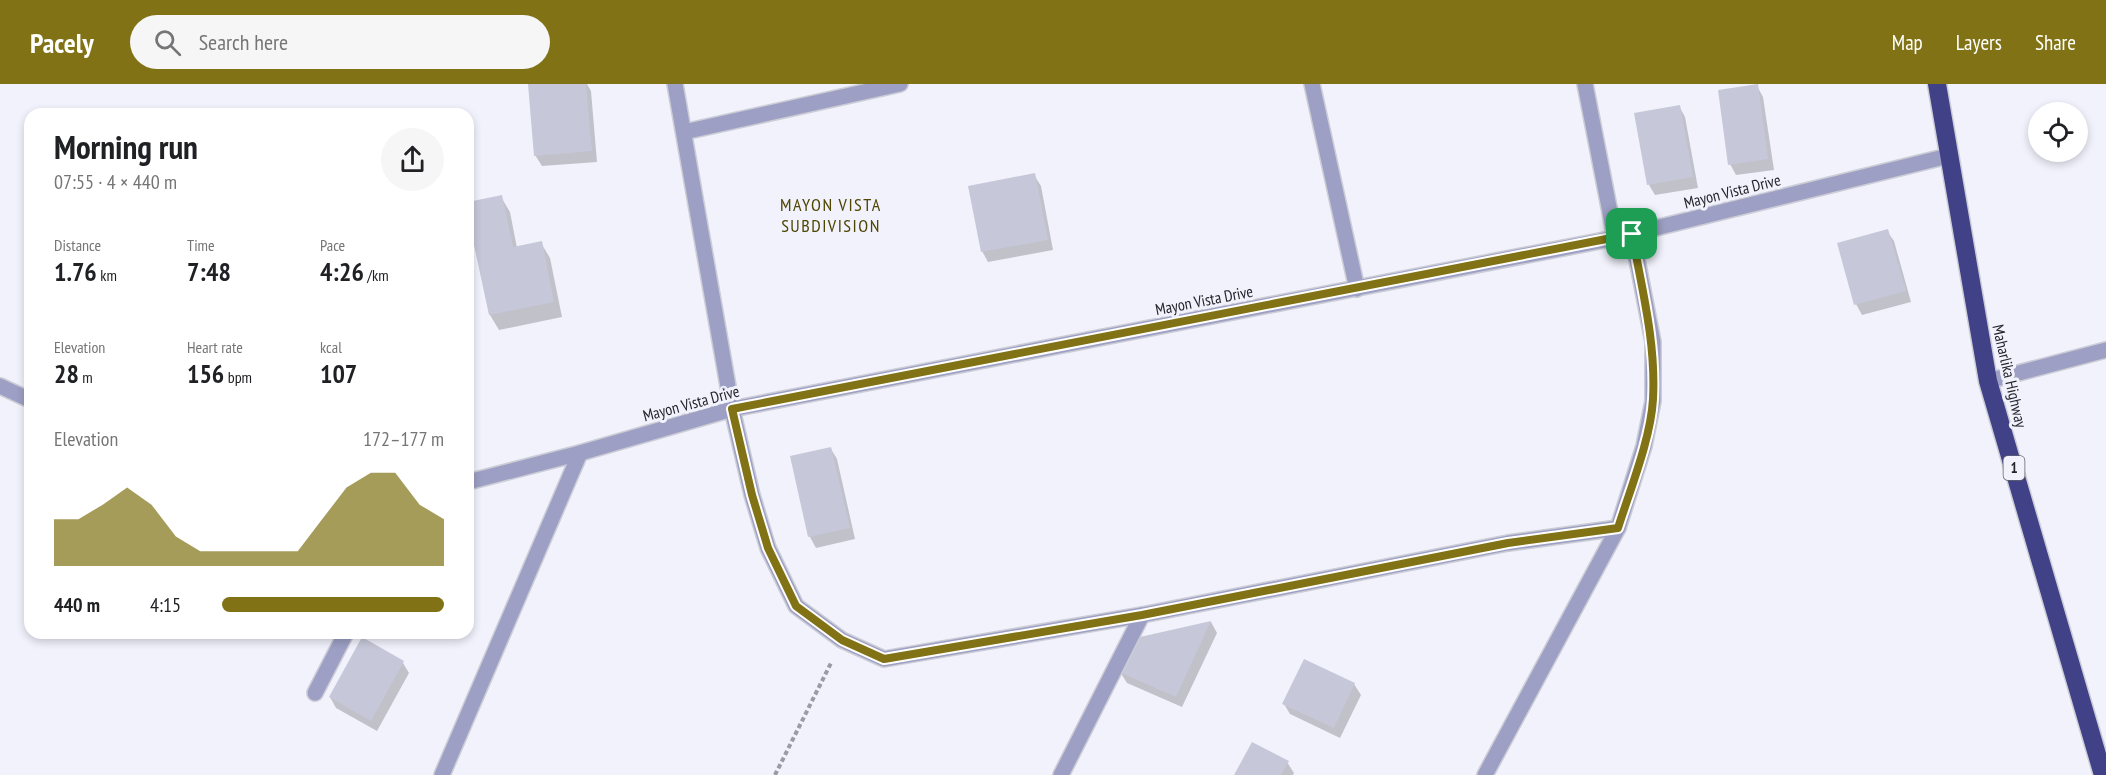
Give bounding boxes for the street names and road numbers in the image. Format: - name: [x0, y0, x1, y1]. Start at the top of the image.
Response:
- street label: Mayon Vista Drive: [1681, 169, 1783, 213]
- street label: Mayon Vista Drive: [1153, 281, 1255, 319]
- street label: Maharlika Highway: [1988, 322, 2032, 430]
- street label: Mayon Vista Drive: [641, 381, 741, 425]
- road number: 1: [2004, 456, 2024, 480]

